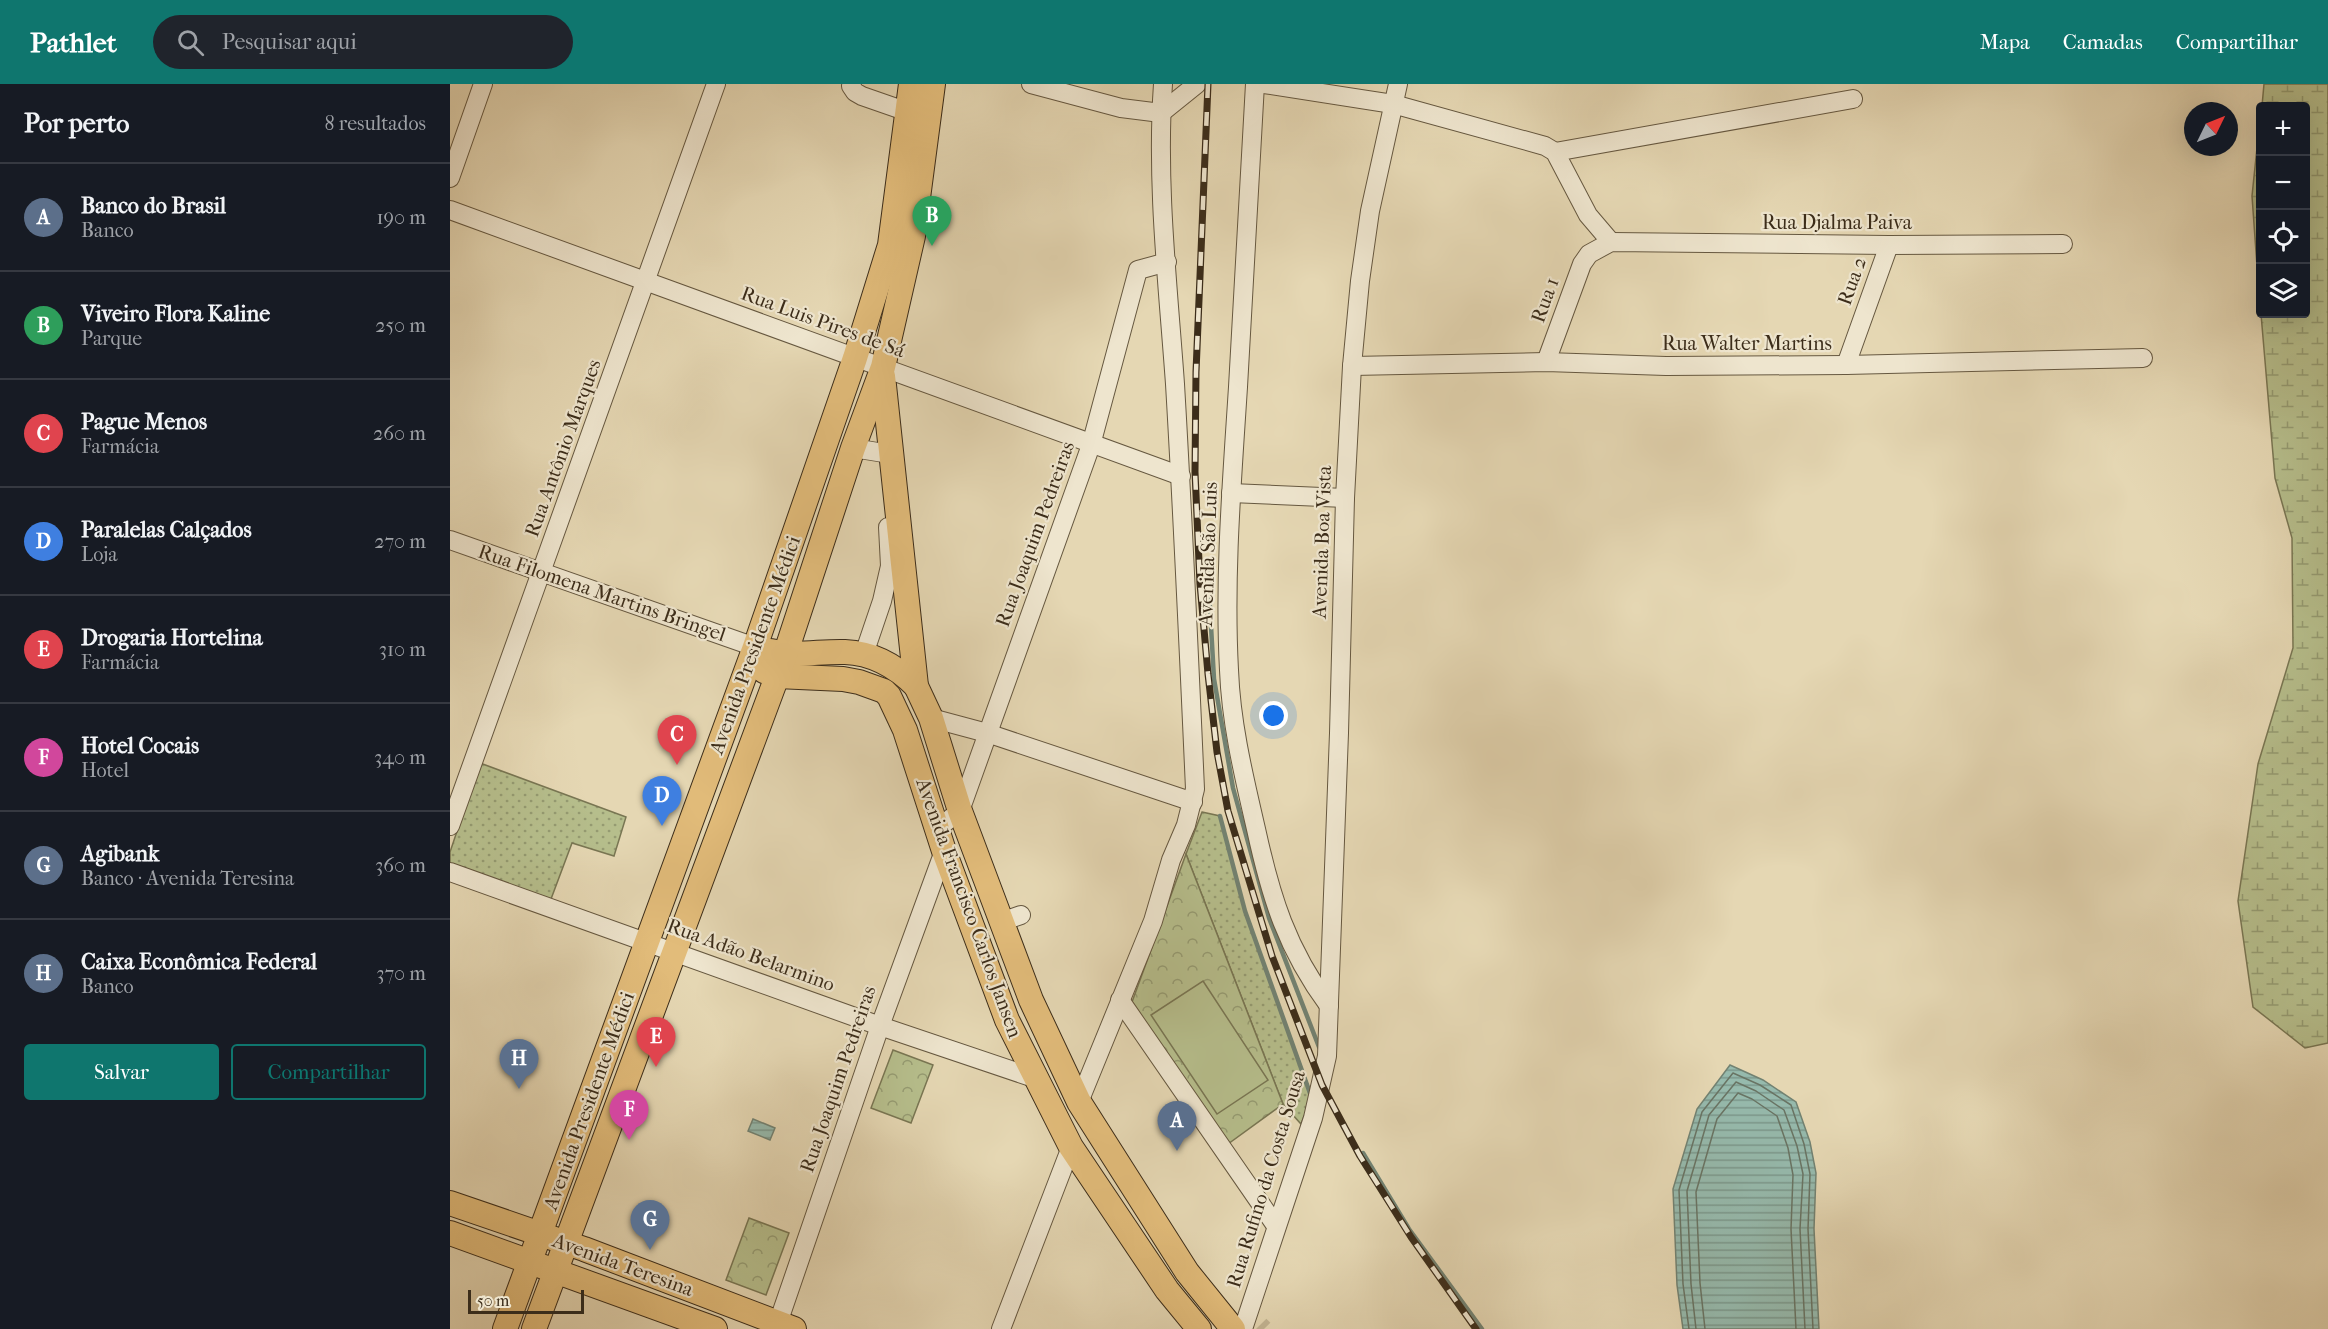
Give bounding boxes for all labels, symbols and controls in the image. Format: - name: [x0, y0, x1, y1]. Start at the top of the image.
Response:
- search box: [153, 15, 573, 69]
- text: Pathlet: [30, 26, 117, 59]
- icon: search: [174, 26, 207, 59]
- text: Pesquisar aqui: [222, 29, 357, 55]
- text: Mapa: [1980, 30, 2030, 54]
- text: Camadas: [2063, 30, 2143, 54]
- text: Compartilhar: [2176, 30, 2298, 54]
- north arrow: [2184, 102, 2238, 156]
- map controls: [2256, 102, 2310, 318]
- button: +: [2256, 102, 2310, 156]
- text: Por perto: [24, 108, 129, 139]
- text: 8 resultados: [324, 112, 426, 135]
- button: −: [2256, 156, 2310, 210]
- text: Banco do Brasil: [81, 193, 226, 219]
- pin: B: [912, 196, 952, 246]
- text: A: [37, 206, 50, 229]
- text: 190 m: [376, 206, 426, 229]
- button: locate: [2256, 210, 2310, 264]
- street label: Rua Djalma Paiva: [1762, 211, 1913, 234]
- text: Banco: [81, 219, 134, 242]
- street label: Rua 2: [1833, 254, 1871, 308]
- button: layers: [2256, 264, 2310, 318]
- street label: Rua 1: [1526, 274, 1564, 326]
- street label: Rua Luis Pires de Sá: [738, 282, 909, 363]
- text: Viveiro Flora Kaline: [81, 301, 270, 327]
- text: B: [37, 314, 50, 337]
- text: 250 m: [375, 314, 426, 337]
- text: Parque: [81, 327, 142, 350]
- street label: Rua Walter Martins: [1662, 332, 1832, 355]
- street label: Rua Antônio Marques: [520, 356, 606, 540]
- text: Pague Menos: [81, 409, 207, 435]
- text: C: [37, 422, 50, 445]
- text: 260 m: [373, 422, 426, 445]
- text: Farmácia: [81, 435, 159, 458]
- street label: Rua Joaquim Pedreiras: [991, 438, 1079, 630]
- street label: Avenida Boa Vista: [1308, 464, 1336, 620]
- street label: Avenida São Luis: [1194, 481, 1222, 628]
- text: Paralelas Calçados: [81, 517, 252, 543]
- text: D: [36, 530, 51, 553]
- text: 270 m: [374, 530, 426, 553]
- street label: Avenida Presidente Médici: [704, 533, 805, 758]
- street label: Rua Filomena Martins Bringel: [475, 540, 729, 646]
- text: Loja: [81, 543, 118, 566]
- text: Drogaria Hortelina: [81, 625, 263, 651]
- text: E: [37, 638, 50, 661]
- text: 310 m: [379, 638, 426, 661]
- text: Farmácia: [81, 651, 159, 674]
- your location: [1259, 701, 1288, 730]
- pin: C: [658, 716, 696, 765]
- text: Hotel Cocais: [81, 733, 199, 759]
- text: F: [38, 746, 49, 769]
- text: 340 m: [374, 746, 426, 769]
- text: Hotel: [81, 759, 129, 782]
- street label: Avenida Francisco Carlos Jansen: [911, 774, 1027, 1041]
- pin: D: [642, 776, 682, 826]
- text: Agibank: [81, 841, 159, 867]
- text: G: [36, 854, 51, 877]
- text: 360 m: [375, 854, 426, 877]
- text: Banco · Avenida Teresina: [81, 867, 294, 890]
- street label: Rua Adão Belarmino: [664, 914, 838, 996]
- text: Caixa Econômica Federal: [81, 949, 317, 975]
- text: H: [36, 962, 51, 985]
- text: 370 m: [376, 962, 426, 985]
- text: Banco: [81, 975, 134, 998]
- street label: Rua Joaquim Pedreiras: [795, 983, 881, 1175]
- street label: Avenida Presidente Médici: [538, 989, 639, 1214]
- pin: E: [636, 1018, 676, 1067]
- pin: H: [500, 1040, 538, 1089]
- button: Salvar: [24, 1044, 219, 1100]
- button: Compartilhar: [231, 1044, 426, 1100]
- street label: Rua Rufino da Costa Sousa: [1222, 1067, 1310, 1290]
- pin: F: [610, 1090, 648, 1140]
- pin: A: [1158, 1102, 1196, 1151]
- pin: G: [630, 1200, 670, 1250]
- street label: Avenida Teresina: [549, 1229, 697, 1301]
- scale bar: [468, 1287, 584, 1314]
- text: 50 m: [477, 1291, 509, 1310]

